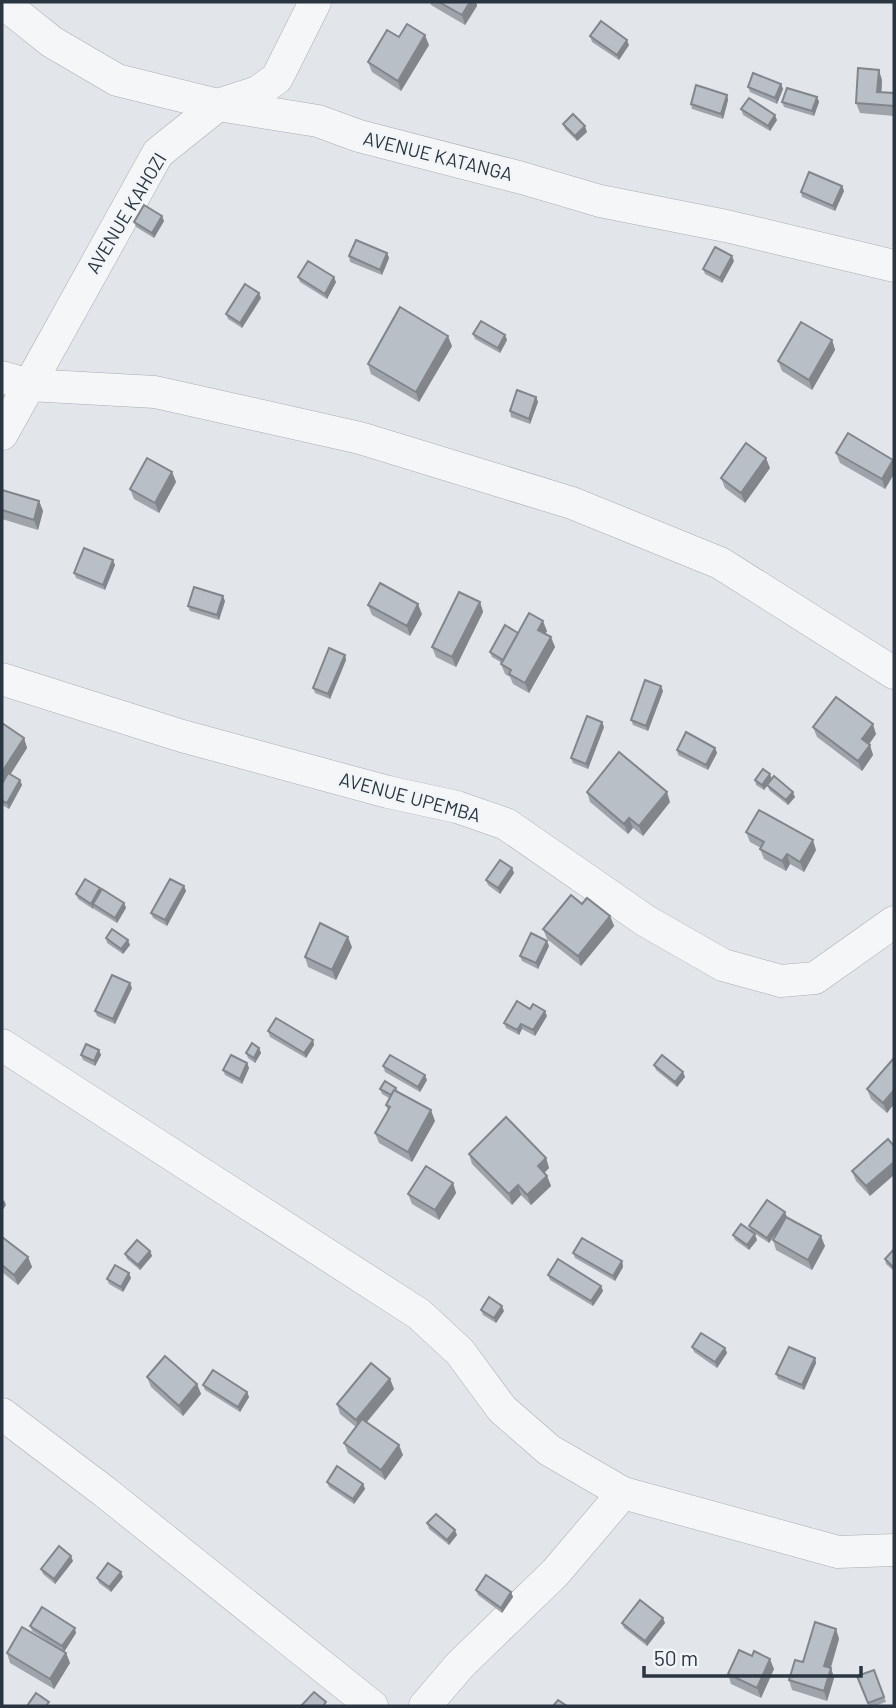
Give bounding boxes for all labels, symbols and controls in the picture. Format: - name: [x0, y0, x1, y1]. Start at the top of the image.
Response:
- street label: AVENUE KATANGA: [361, 126, 515, 185]
- street label: AVENUE KAHOZI: [80, 148, 171, 277]
- street label: AVENUE UPEMBA: [337, 767, 483, 826]
- scale bar: [644, 1634, 861, 1678]
- text: 50 m: [654, 1645, 698, 1670]

